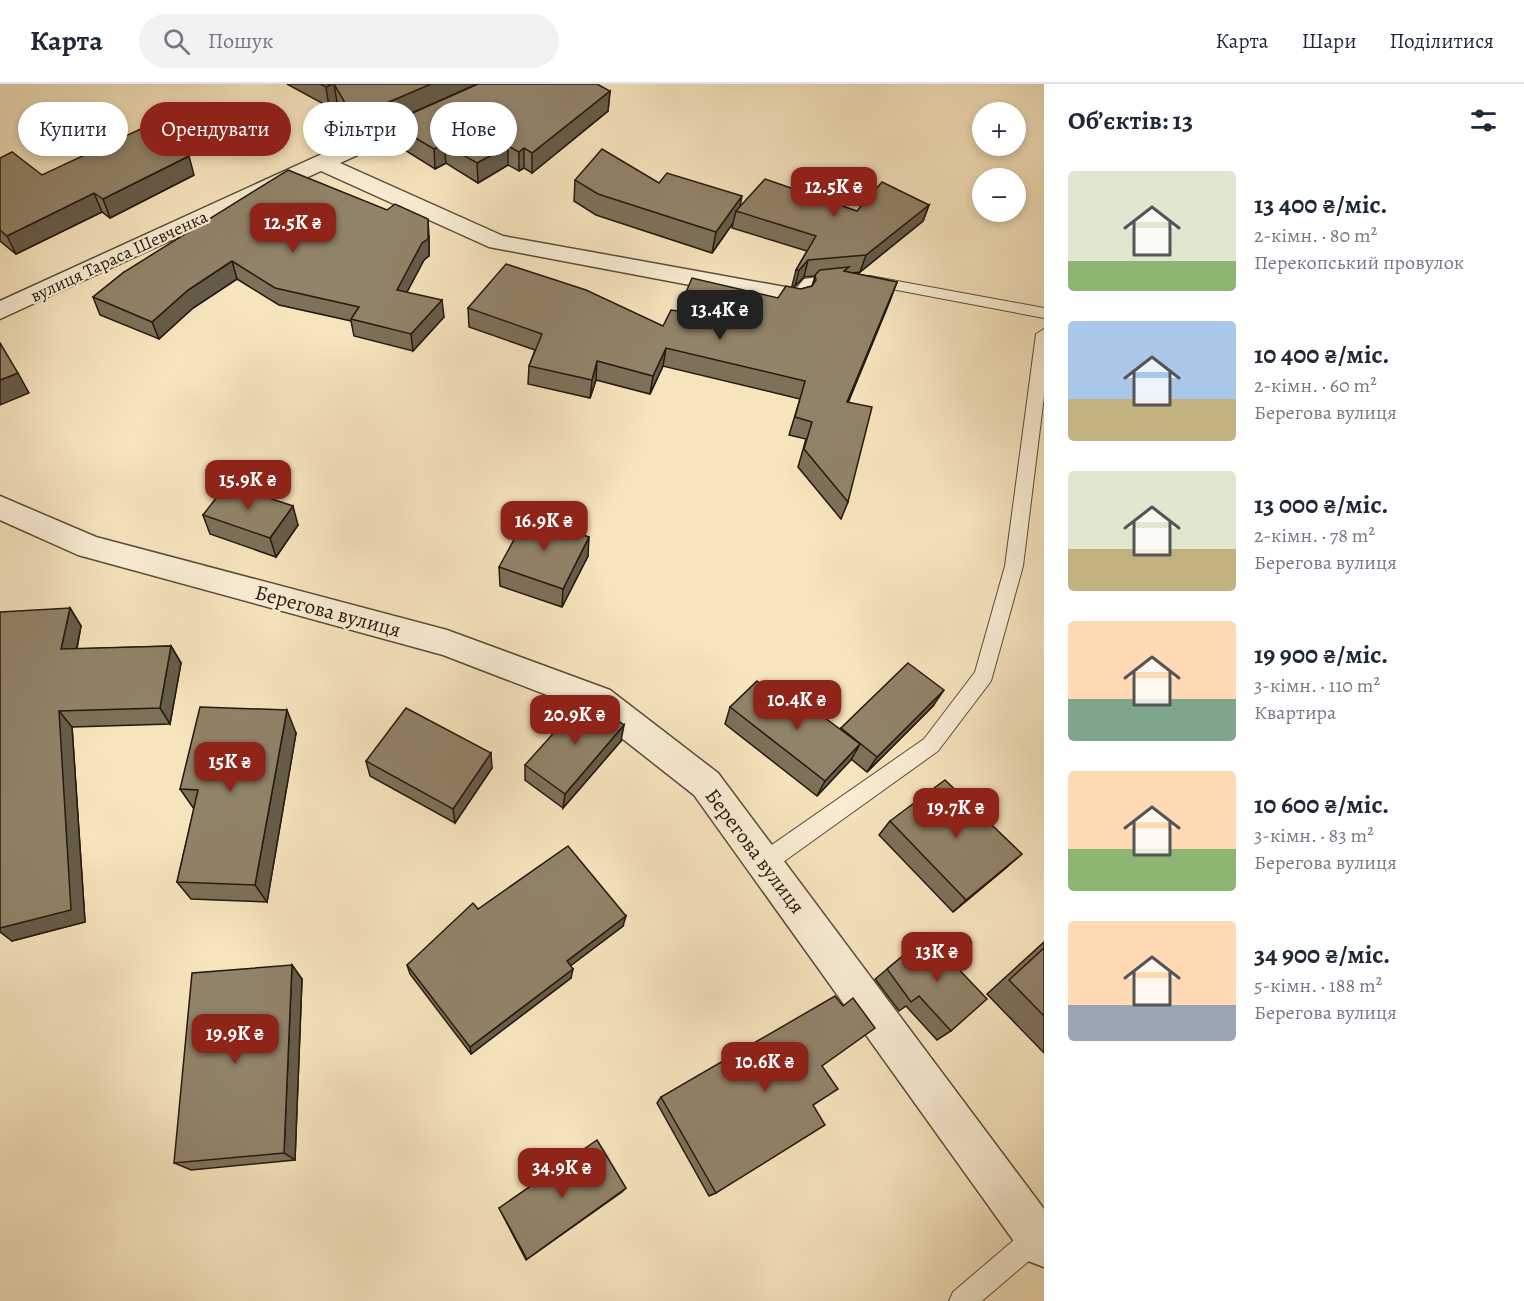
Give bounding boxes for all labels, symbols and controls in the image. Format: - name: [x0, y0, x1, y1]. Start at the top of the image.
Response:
- search box: [139, 14, 559, 68]
- text: Карта: [30, 22, 103, 60]
- icon: search: [160, 25, 193, 58]
- text: Пошук: [208, 26, 273, 56]
- text: Карта: [1216, 27, 1268, 55]
- text: Шари: [1301, 27, 1356, 55]
- text: Поділитися: [1389, 27, 1494, 55]
- chip: Купити: [18, 102, 128, 156]
- chip: Орендувати: [140, 102, 291, 156]
- chip: Фільтри: [303, 102, 418, 156]
- chip: Нове: [430, 102, 517, 156]
- map controls: [972, 102, 1026, 222]
- button: +: [972, 102, 1026, 156]
- text: Об’єктів: 13: [1068, 103, 1193, 138]
- icon: filters: [1467, 104, 1500, 137]
- pin: 12.5K ₴: [779, 167, 889, 218]
- button: −: [972, 168, 1026, 222]
- text: 12.5K ₴: [805, 173, 863, 200]
- text: 13 400 ₴/міс.: [1254, 187, 1387, 222]
- icon: home: [1116, 195, 1188, 267]
- pin: 12.5K ₴: [238, 203, 348, 254]
- street label: вулиця Тараса Шевченка: [26, 204, 212, 308]
- text: 12.5K ₴: [264, 209, 322, 236]
- text: 2-кімн. · 80 m²: [1254, 222, 1377, 249]
- text: Перекопський провулок: [1254, 249, 1464, 276]
- pin: 13.4K ₴: [665, 290, 775, 341]
- text: 13.4K ₴: [691, 296, 749, 323]
- text: 10 400 ₴/міс.: [1254, 337, 1389, 372]
- icon: home: [1116, 345, 1188, 417]
- text: 2-кімн. · 60 m²: [1254, 372, 1377, 399]
- text: Берегова вулиця: [1254, 399, 1397, 426]
- pin: 15.9K ₴: [193, 460, 303, 511]
- text: 15.9K ₴: [219, 466, 277, 493]
- text: 13 000 ₴/міс.: [1254, 487, 1388, 522]
- icon: home: [1116, 495, 1188, 567]
- pin: 16.9K ₴: [489, 501, 599, 552]
- text: 16.9K ₴: [515, 507, 573, 534]
- text: 2-кімн. · 78 m²: [1254, 522, 1375, 549]
- text: Берегова вулиця: [1254, 549, 1397, 576]
- street label: Берегова вулиця: [252, 578, 404, 644]
- text: 19 900 ₴/міс.: [1254, 637, 1388, 672]
- icon: home: [1116, 645, 1188, 717]
- text: 3-кімн. · 110 m²: [1254, 672, 1380, 699]
- pin: 10.4K ₴: [742, 680, 852, 731]
- text: 10.4K ₴: [767, 686, 827, 713]
- pin: 20.9K ₴: [520, 695, 630, 746]
- text: Квартира: [1254, 699, 1336, 726]
- text: 20.9K ₴: [544, 701, 606, 728]
- pin: 15K ₴: [188, 742, 272, 793]
- text: 15K ₴: [208, 748, 252, 775]
- street label: Берегова вулиця: [699, 783, 811, 919]
- text: 10 600 ₴/міс.: [1254, 787, 1389, 822]
- pin: 19.7K ₴: [901, 788, 1011, 839]
- text: 19.7K ₴: [927, 794, 985, 821]
- icon: home: [1116, 795, 1188, 867]
- text: 3-кімн. · 83 m²: [1254, 822, 1374, 849]
- text: Берегова вулиця: [1254, 849, 1397, 876]
- pin: 13K ₴: [895, 932, 979, 983]
- text: 34 900 ₴/міс.: [1254, 937, 1390, 972]
- text: 13K ₴: [915, 938, 959, 965]
- icon: home: [1116, 945, 1188, 1017]
- text: 5-кімн. · 188 m²: [1254, 972, 1382, 999]
- text: Берегова вулиця: [1254, 999, 1397, 1026]
- pin: 19.9K ₴: [180, 1014, 290, 1065]
- text: 19.9K ₴: [206, 1020, 264, 1047]
- pin: 10.6K ₴: [710, 1042, 820, 1093]
- text: 10.6K ₴: [735, 1048, 795, 1075]
- pin: 34.9K ₴: [507, 1148, 617, 1199]
- text: 34.9K ₴: [532, 1154, 592, 1181]

